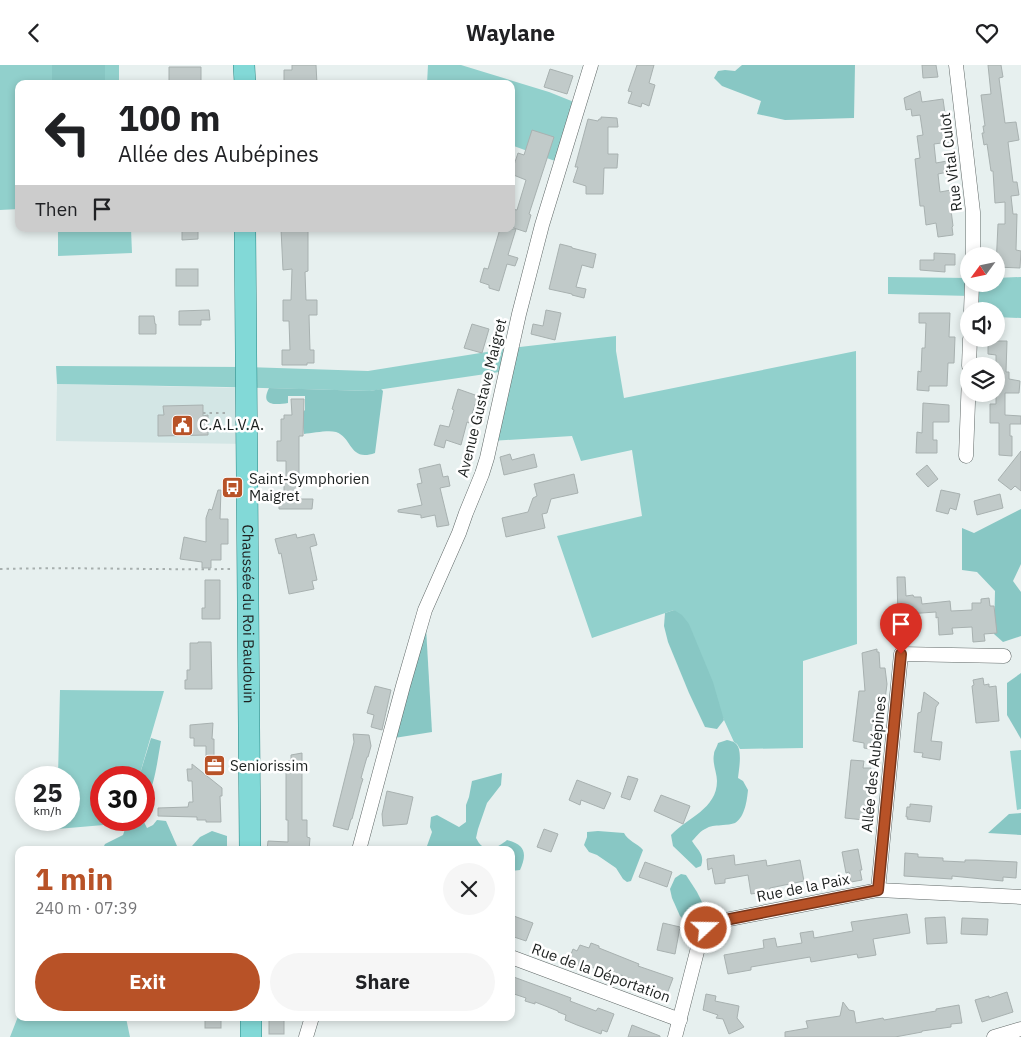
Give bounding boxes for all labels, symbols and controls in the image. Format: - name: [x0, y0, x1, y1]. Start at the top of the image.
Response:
- text: Waylane: [466, 18, 555, 47]
- icon: back: [20, 19, 48, 47]
- icon: heart: [973, 19, 1001, 47]
- text: 100 m: [118, 95, 221, 141]
- icon: left: [35, 100, 100, 165]
- street label: Rue Vital Culot: [935, 112, 966, 212]
- text: Allée des Aubépines: [118, 139, 319, 168]
- icon: arrive: [88, 195, 116, 223]
- text: Then: [35, 197, 78, 221]
- north arrow: [960, 247, 1005, 293]
- map controls: [960, 247, 1005, 402]
- button: sound: [960, 302, 1005, 347]
- street label: Avenue Gustave Maigret: [453, 317, 510, 479]
- button: layers: [960, 357, 1005, 402]
- public building icon: C.A.L.V.A.: [171, 413, 195, 437]
- place label: C.A.L.V.A.: [199, 415, 264, 434]
- place label: Saint-Symphorien Maigret: [249, 469, 370, 505]
- bus stop icon: Saint-Symphorien Maigret: [221, 476, 245, 500]
- street label: Chaussée du Roi Baudouin: [238, 524, 259, 704]
- pin: [880, 603, 922, 654]
- icon: arrive: [887, 610, 915, 638]
- street label: Allée des Aubépines: [857, 695, 890, 833]
- office icon: Seniorissim: [202, 754, 226, 778]
- place label: Seniorissim: [230, 756, 308, 775]
- speed limit sign: 30: [90, 766, 155, 831]
- text: 25: [32, 776, 63, 809]
- text: km/h: [33, 803, 62, 818]
- text: 1 min: [35, 859, 113, 898]
- button: close: [443, 863, 495, 915]
- street label: Rue de la Paix: [755, 869, 851, 906]
- text: 240 m · 07:39: [35, 898, 137, 918]
- position arrow: [679, 901, 731, 953]
- street label: Rue de la Déportation: [529, 939, 673, 1006]
- button: Exit: [35, 953, 260, 1011]
- button: Share: [270, 953, 495, 1011]

